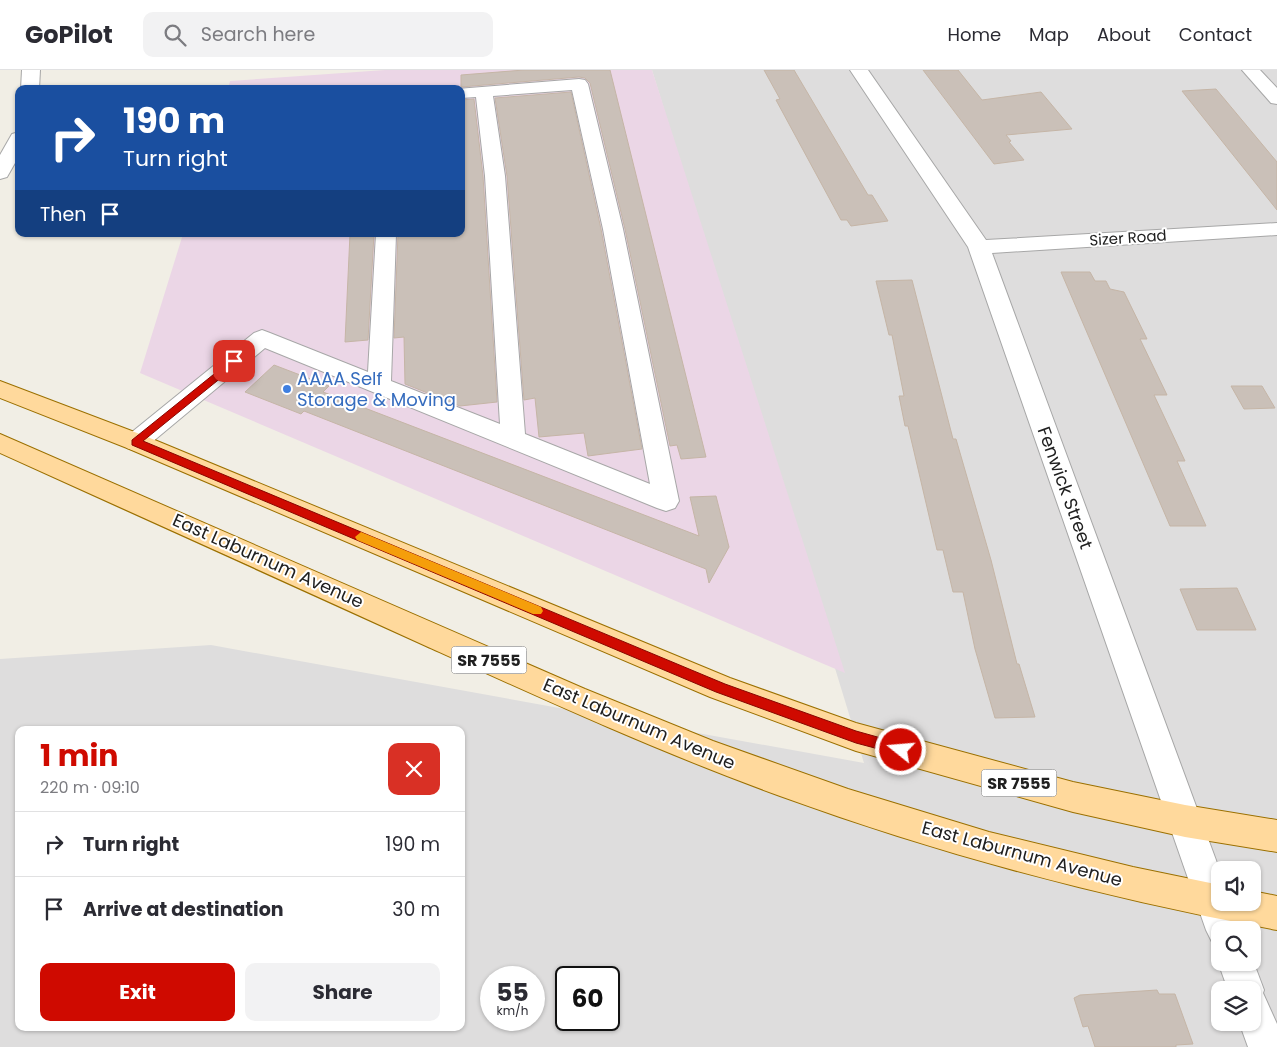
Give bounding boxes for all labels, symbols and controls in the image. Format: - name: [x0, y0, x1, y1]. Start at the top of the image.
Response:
- search box: [143, 12, 493, 57]
- text: GoPilot: [25, 18, 113, 51]
- icon: search: [161, 21, 189, 49]
- text: Search here: [201, 21, 315, 48]
- text: Home: [947, 22, 1001, 47]
- text: Map: [1029, 22, 1069, 47]
- text: About: [1097, 22, 1151, 47]
- text: Contact: [1179, 22, 1252, 47]
- text: 190 m: [123, 96, 225, 145]
- icon: right: [40, 105, 105, 170]
- text: Turn right: [123, 143, 228, 174]
- icon: arrive: [96, 200, 124, 228]
- text: Then: [40, 201, 86, 228]
- street label: Sizer Road: [1089, 224, 1167, 251]
- pin: [213, 340, 255, 382]
- icon: arrive: [220, 347, 248, 375]
- place label: AAAA Self Storage & Moving: [297, 366, 456, 412]
- marker: AAAA Self Storage & Moving: [281, 383, 293, 395]
- street label: Fenwick Street: [1032, 423, 1099, 553]
- street label: East Laburnum Avenue: [169, 507, 368, 614]
- road number: SR 7555: [452, 646, 526, 674]
- street label: East Laburnum Avenue: [539, 672, 739, 775]
- position arrow: [874, 723, 926, 775]
- text: 1 min: [40, 734, 118, 777]
- button: close: [388, 743, 440, 795]
- road number: SR 7555: [982, 770, 1056, 796]
- text: 220 m · 09:10: [40, 776, 140, 799]
- street label: East Laburnum Avenue: [919, 815, 1125, 892]
- icon: right: [40, 830, 68, 858]
- text: Turn right: [83, 831, 179, 858]
- text: 190 m: [385, 831, 440, 858]
- map controls: [1211, 861, 1261, 1031]
- button: sound: [1211, 861, 1261, 911]
- icon: arrive: [40, 895, 68, 923]
- text: Arrive at destination: [83, 896, 284, 923]
- text: 30 m: [392, 896, 440, 923]
- button: search: [1211, 921, 1261, 971]
- button: Exit: [40, 963, 235, 1021]
- button: Share: [245, 963, 440, 1021]
- speed limit sign: 60: [555, 966, 620, 1031]
- text: 55: [496, 975, 529, 1010]
- button: layers: [1211, 981, 1261, 1031]
- text: km/h: [497, 1002, 528, 1019]

